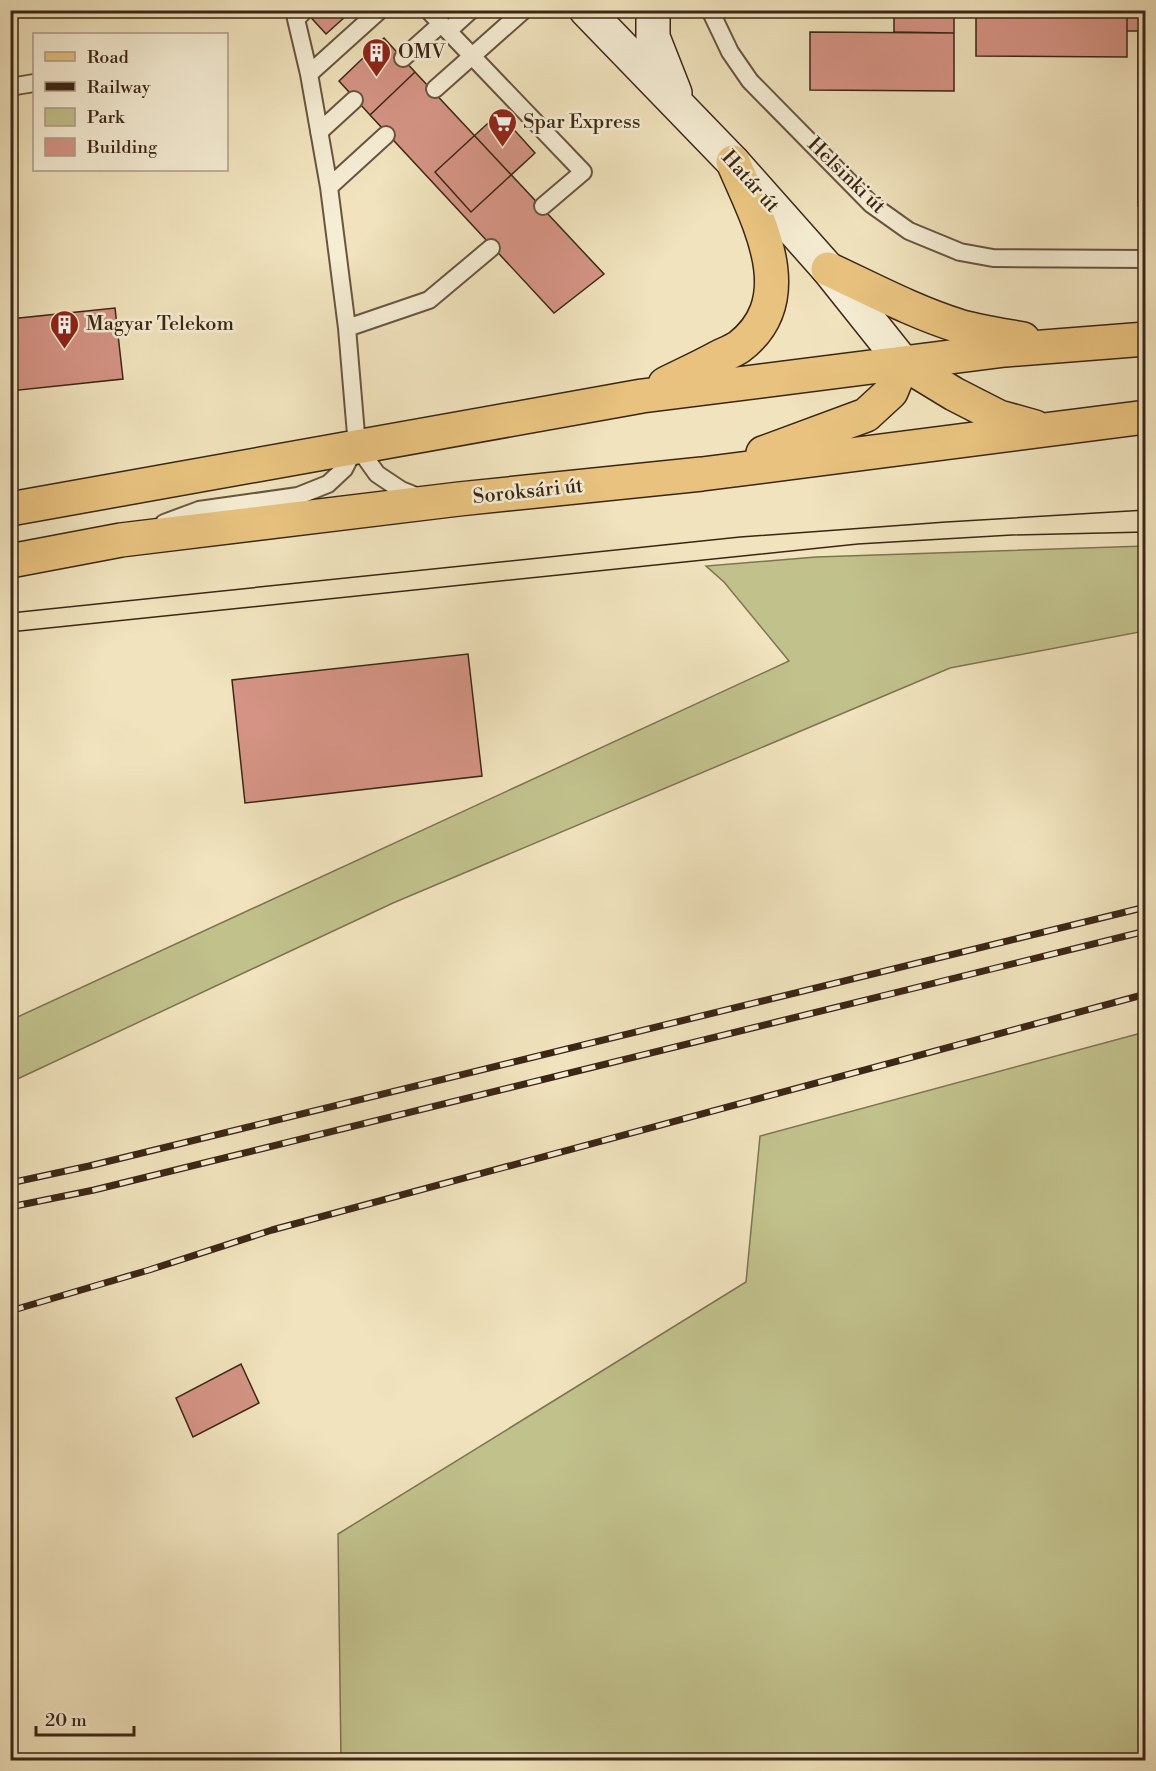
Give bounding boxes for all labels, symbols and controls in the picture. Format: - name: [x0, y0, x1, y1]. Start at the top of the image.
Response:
- legend: [33, 33, 228, 171]
- building icon: OMV: [361, 36, 393, 78]
- place label: OMV: [398, 40, 446, 65]
- text: Road: [87, 46, 130, 69]
- text: Railway: [87, 76, 151, 99]
- text: Park: [87, 106, 126, 129]
- supermarket icon: Spar Express: [486, 106, 518, 148]
- place label: Spar Express: [523, 110, 641, 135]
- street label: Helsinki út: [802, 133, 890, 219]
- text: Building: [86, 136, 158, 159]
- street label: Határ út: [716, 146, 784, 218]
- building icon: Magyar Telekom: [49, 308, 81, 350]
- place label: Magyar Telekom: [86, 312, 234, 337]
- street label: Soroksári út: [472, 474, 584, 510]
- scale bar: [36, 1699, 134, 1737]
- text: 20 m: [45, 1709, 87, 1732]

